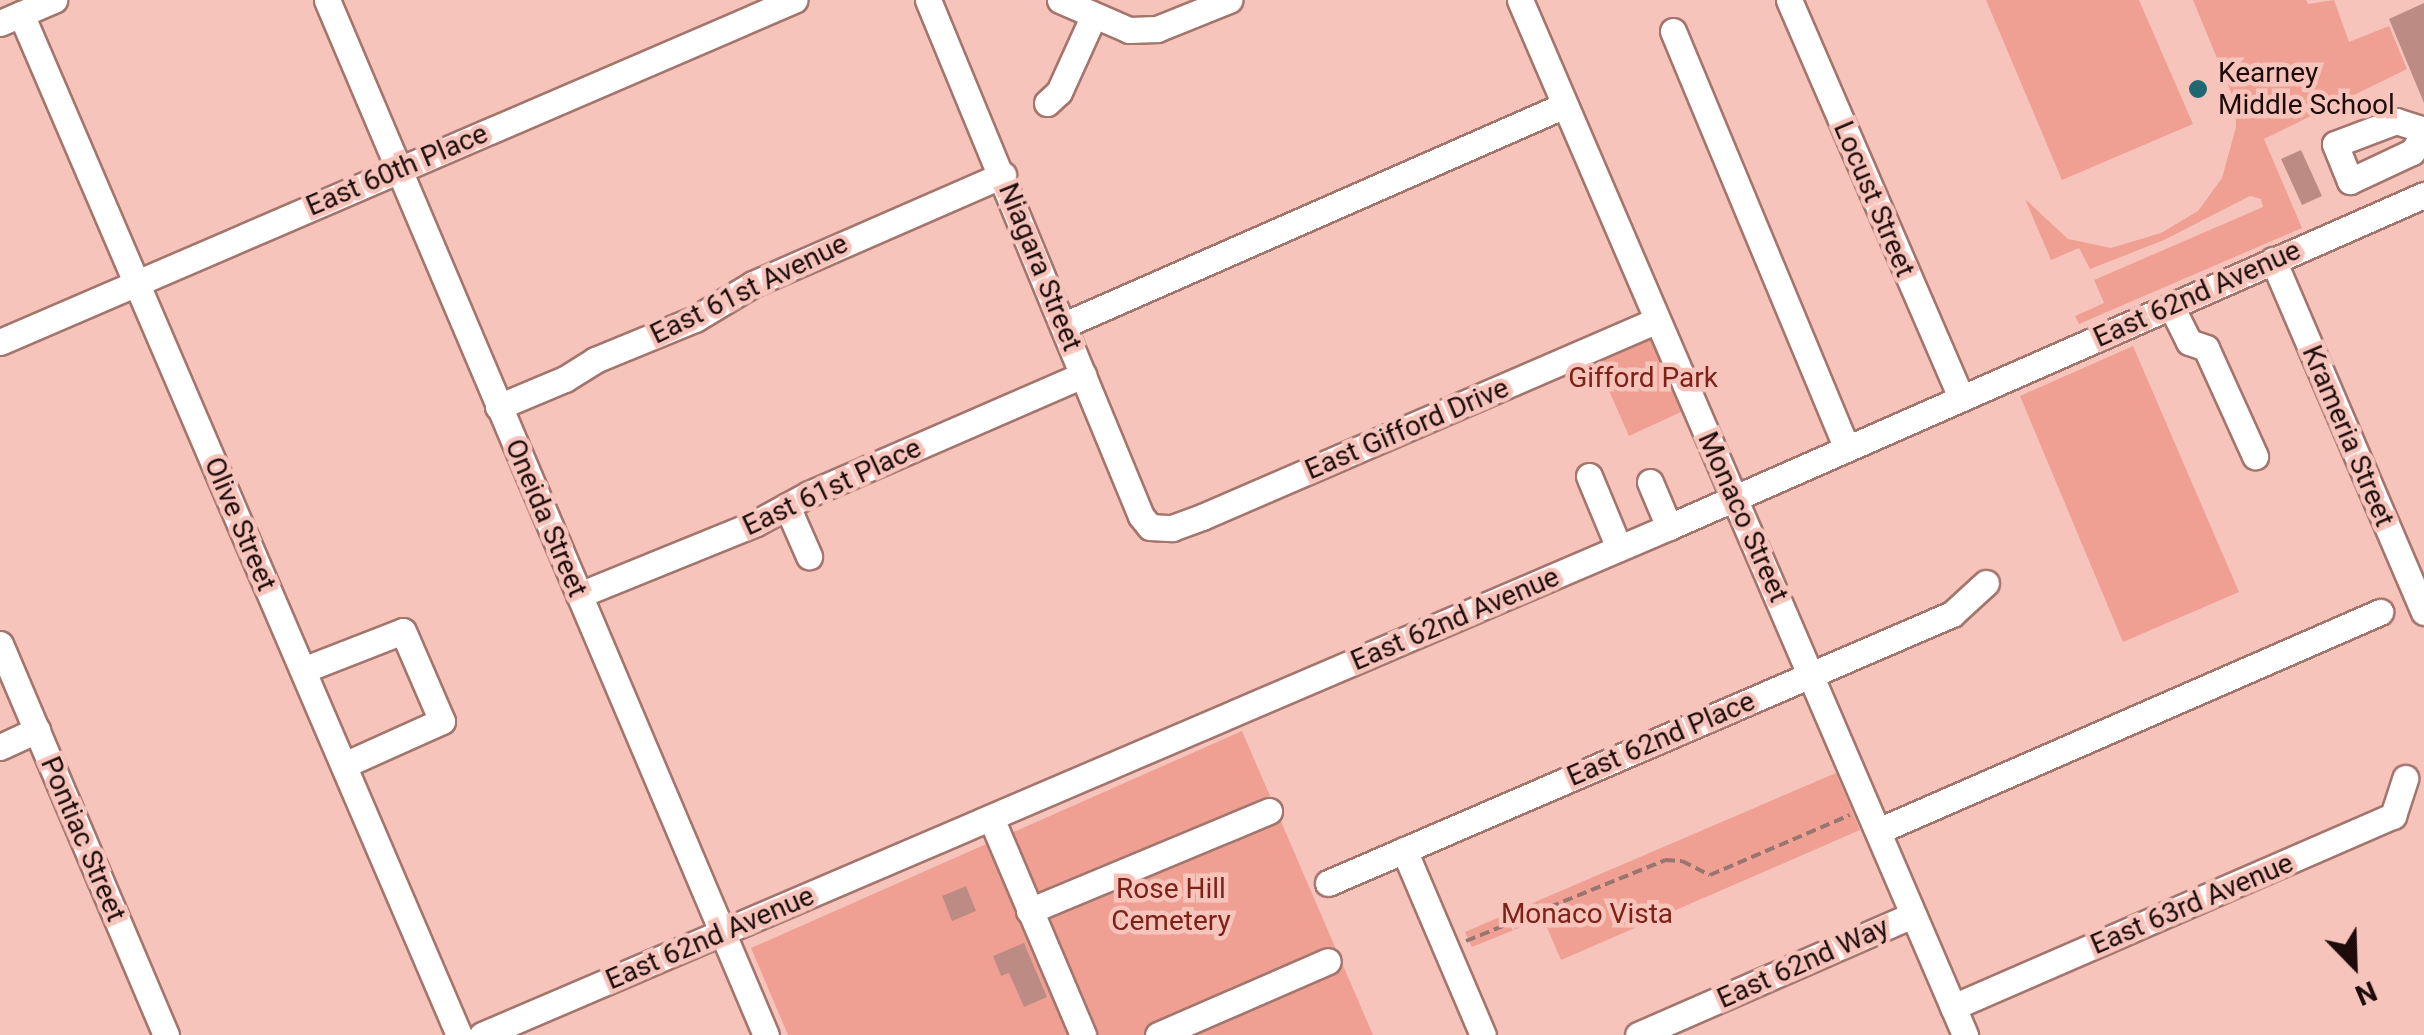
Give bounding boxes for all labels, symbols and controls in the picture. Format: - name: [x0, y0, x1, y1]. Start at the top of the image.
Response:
- place label: Kearney Middle School: [2218, 56, 2395, 122]
- marker: Kearney Middle School: [2187, 78, 2209, 100]
- street label: Locust Street: [1826, 116, 1922, 282]
- street label: East 60th Place: [301, 117, 493, 223]
- street label: Niagara Street: [991, 178, 1089, 356]
- street label: East 61st Avenue: [645, 227, 853, 351]
- street label: East 62nd Avenue: [2088, 233, 2306, 355]
- street label: Krameria Street: [2295, 340, 2401, 532]
- park label: Gifford Park: [1568, 361, 1718, 395]
- street label: East Gifford Drive: [1300, 371, 1514, 487]
- street label: Monaco Street: [1691, 427, 1795, 607]
- street label: East 61st Place: [737, 431, 927, 543]
- street label: Oneida Street: [498, 434, 594, 602]
- street label: Olive Street: [197, 452, 283, 596]
- street label: East 62nd Avenue: [1346, 560, 1564, 678]
- street label: East 62nd Place: [1562, 684, 1760, 794]
- street label: Pontiac Street: [33, 752, 133, 926]
- street label: East 63rd Avenue: [2086, 846, 2298, 962]
- park label: Rose Hill Cemetery: [1111, 872, 1231, 938]
- street label: East 62nd Avenue: [601, 879, 819, 997]
- park label: Monaco Vista: [1501, 897, 1673, 931]
- street label: East 62nd Way: [1712, 910, 1894, 1016]
- north arrow: [2304, 915, 2404, 1015]
- text: N: [2350, 974, 2381, 1012]

